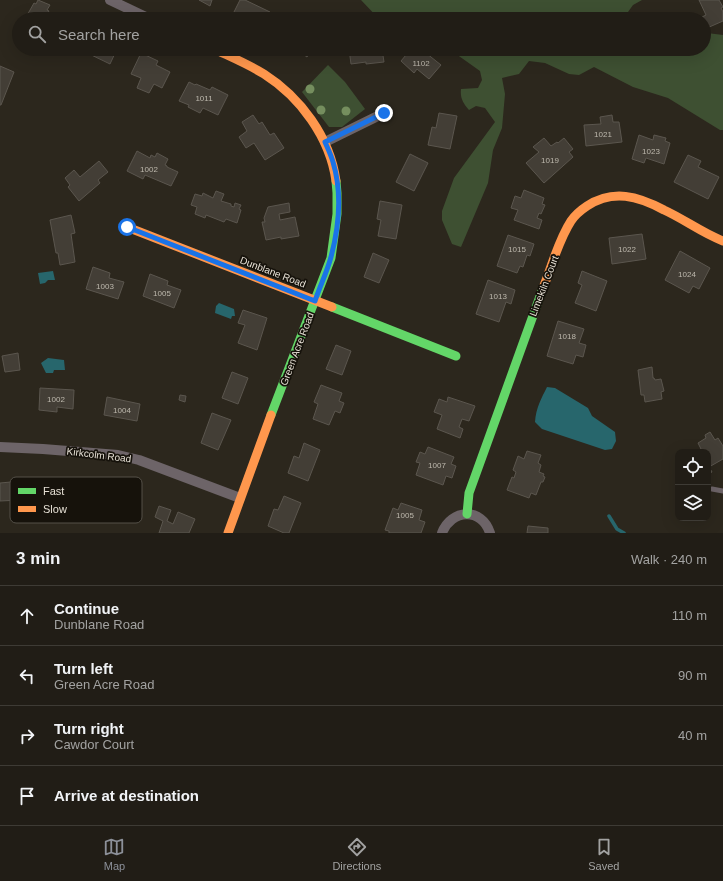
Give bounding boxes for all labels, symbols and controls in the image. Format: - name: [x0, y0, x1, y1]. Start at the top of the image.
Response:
- search box: [12, 12, 711, 56]
- icon: search: [26, 23, 48, 45]
- text: Search here: [58, 26, 140, 43]
- house number: 1102: [412, 59, 430, 68]
- house number: 1011: [195, 94, 213, 103]
- route end: [375, 104, 393, 122]
- house number: 1021: [594, 130, 612, 139]
- house number: 1023: [642, 147, 660, 156]
- house number: 1019: [541, 156, 559, 165]
- house number: 1002: [140, 165, 158, 174]
- route start: [118, 218, 136, 236]
- house number: 1015: [508, 245, 526, 254]
- house number: 1022: [618, 245, 636, 254]
- street label: Dunblane Road: [239, 254, 307, 290]
- street label: Limekiln Court: [527, 254, 561, 318]
- house number: 1024: [678, 270, 696, 279]
- house number: 1003: [96, 282, 114, 291]
- house number: 1005: [153, 289, 171, 298]
- house number: 1013: [489, 292, 507, 301]
- street label: Green Acre Road: [278, 311, 316, 387]
- house number: 1018: [558, 332, 576, 341]
- house number: 1002: [47, 395, 65, 404]
- house number: 1004: [113, 406, 131, 415]
- street label: Kirkcolm Road: [66, 446, 132, 464]
- map controls: [675, 449, 711, 521]
- button: locate: [675, 449, 711, 485]
- house number: 1007: [428, 461, 446, 470]
- legend: [10, 477, 142, 523]
- text: Fast: [43, 485, 64, 497]
- button: layers: [675, 485, 711, 521]
- text: Slow: [43, 503, 67, 515]
- house number: 1005: [396, 511, 414, 520]
- text: 3 min: [16, 549, 60, 568]
- text: Walk · 240 m: [631, 552, 707, 567]
- text: Continue: [54, 600, 119, 617]
- icon: ahead: [16, 605, 38, 627]
- text: 110 m: [672, 608, 707, 623]
- text: Dunblane Road: [54, 617, 144, 632]
- text: Turn left: [54, 660, 113, 677]
- icon: left: [16, 665, 38, 687]
- text: 90 m: [678, 668, 707, 683]
- text: Green Acre Road: [54, 677, 154, 692]
- text: Turn right: [54, 720, 124, 737]
- icon: right: [16, 725, 38, 747]
- text: 40 m: [678, 728, 707, 743]
- text: Cawdor Court: [54, 737, 134, 752]
- icon: arrive: [16, 785, 38, 807]
- text: Arrive at destination: [54, 787, 199, 804]
- tab: Map: [103, 836, 125, 872]
- tab: Directions: [332, 836, 381, 872]
- tab: Saved: [588, 836, 619, 872]

